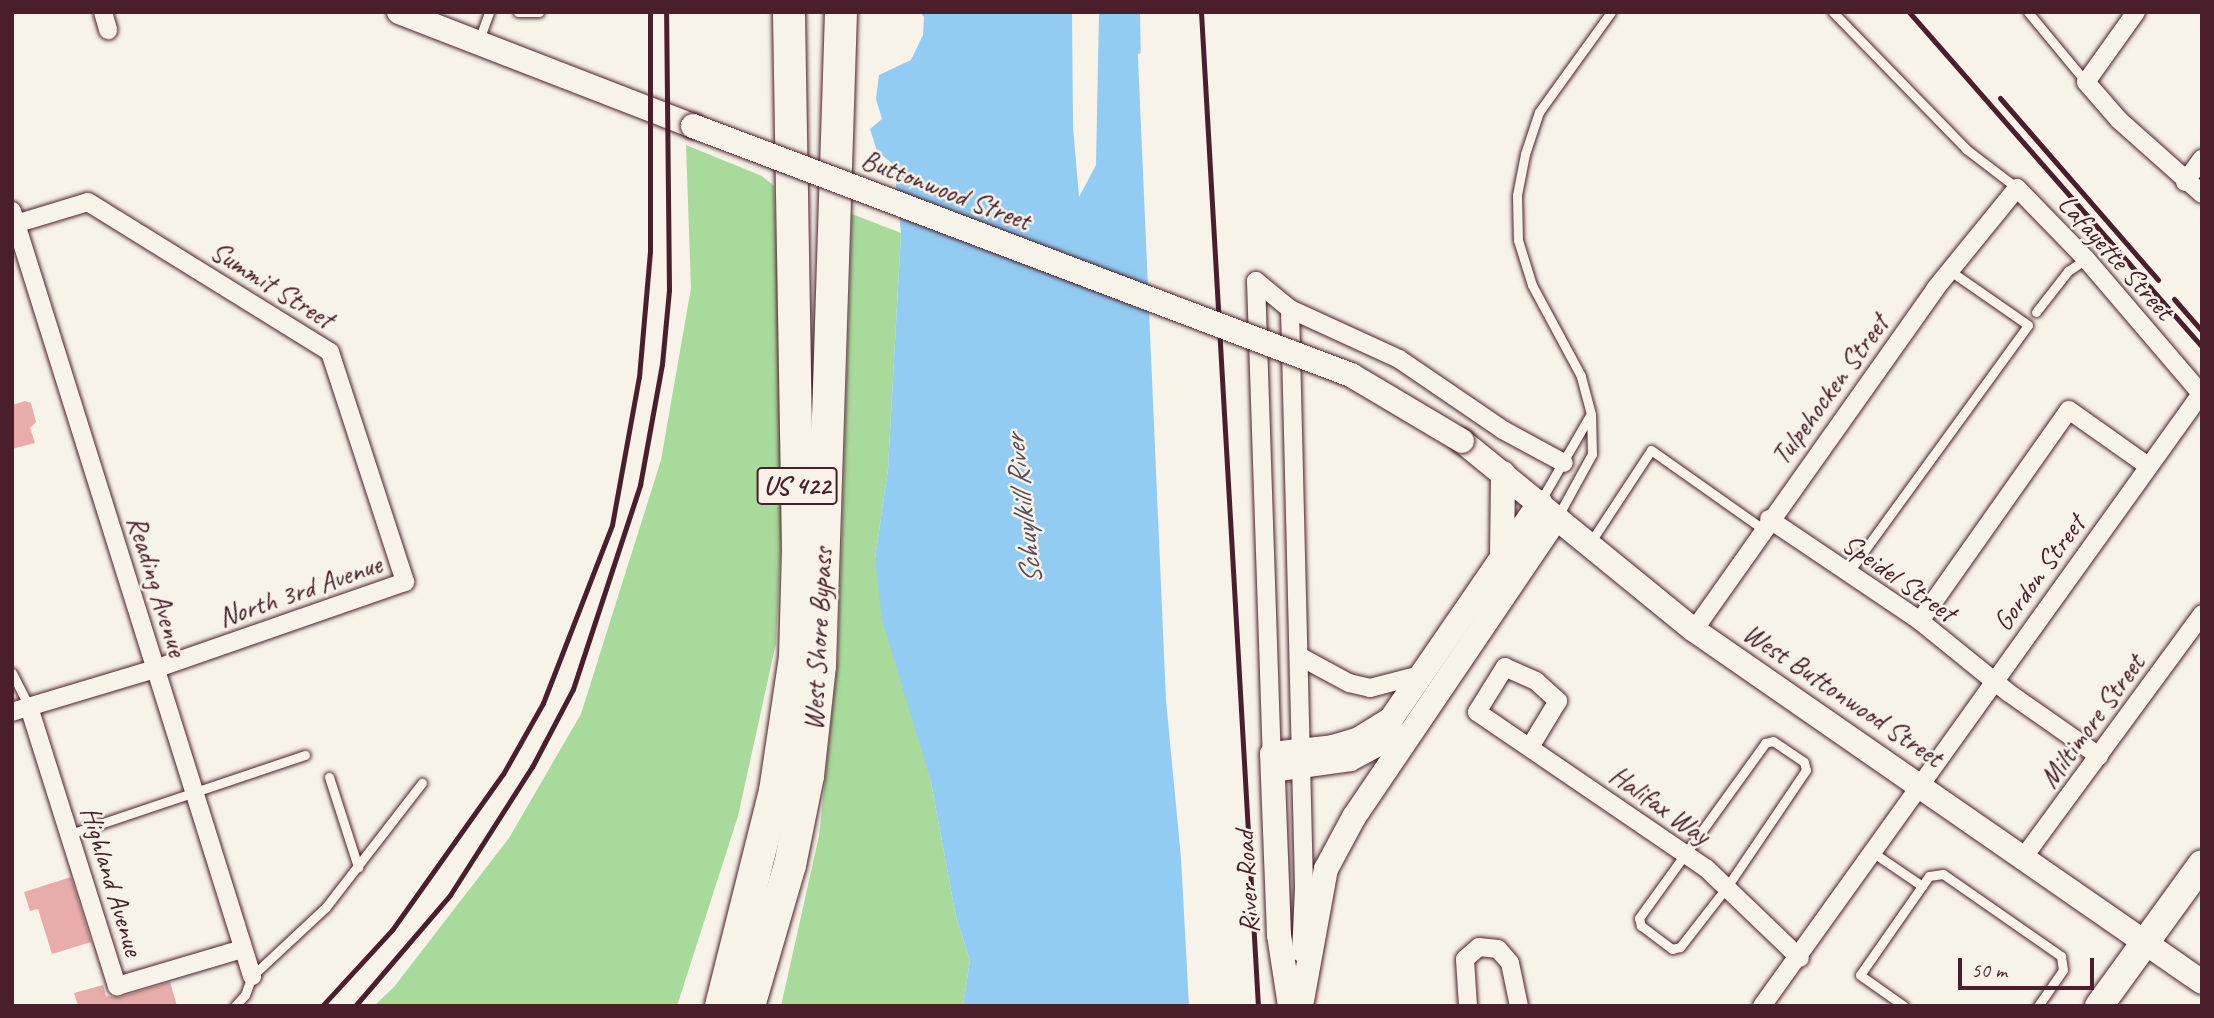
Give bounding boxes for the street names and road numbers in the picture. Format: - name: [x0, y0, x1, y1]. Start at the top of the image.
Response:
- street label: Buttonwood Street: [856, 142, 1036, 238]
- street label: Lafayette Street: [2051, 187, 2181, 327]
- street label: Summit Street: [204, 234, 340, 336]
- street label: Tulpehocken Street: [1764, 308, 1896, 472]
- road number: US 422: [755, 464, 839, 508]
- street label: Gordon Street: [1986, 509, 2092, 637]
- street label: Reading Avenue: [120, 512, 194, 660]
- street label: Speidel Street: [1836, 527, 1962, 629]
- street label: West Shore Bypass: [796, 546, 840, 732]
- street label: North 3rd Avenue: [214, 547, 386, 635]
- street label: West Buttonwood Street: [1737, 616, 1949, 774]
- street label: Miltimore Street: [2032, 647, 2152, 795]
- street label: Halifax Way: [1603, 758, 1717, 852]
- street label: Highland Avenue: [73, 802, 151, 960]
- street label: River Road: [1228, 830, 1266, 934]

